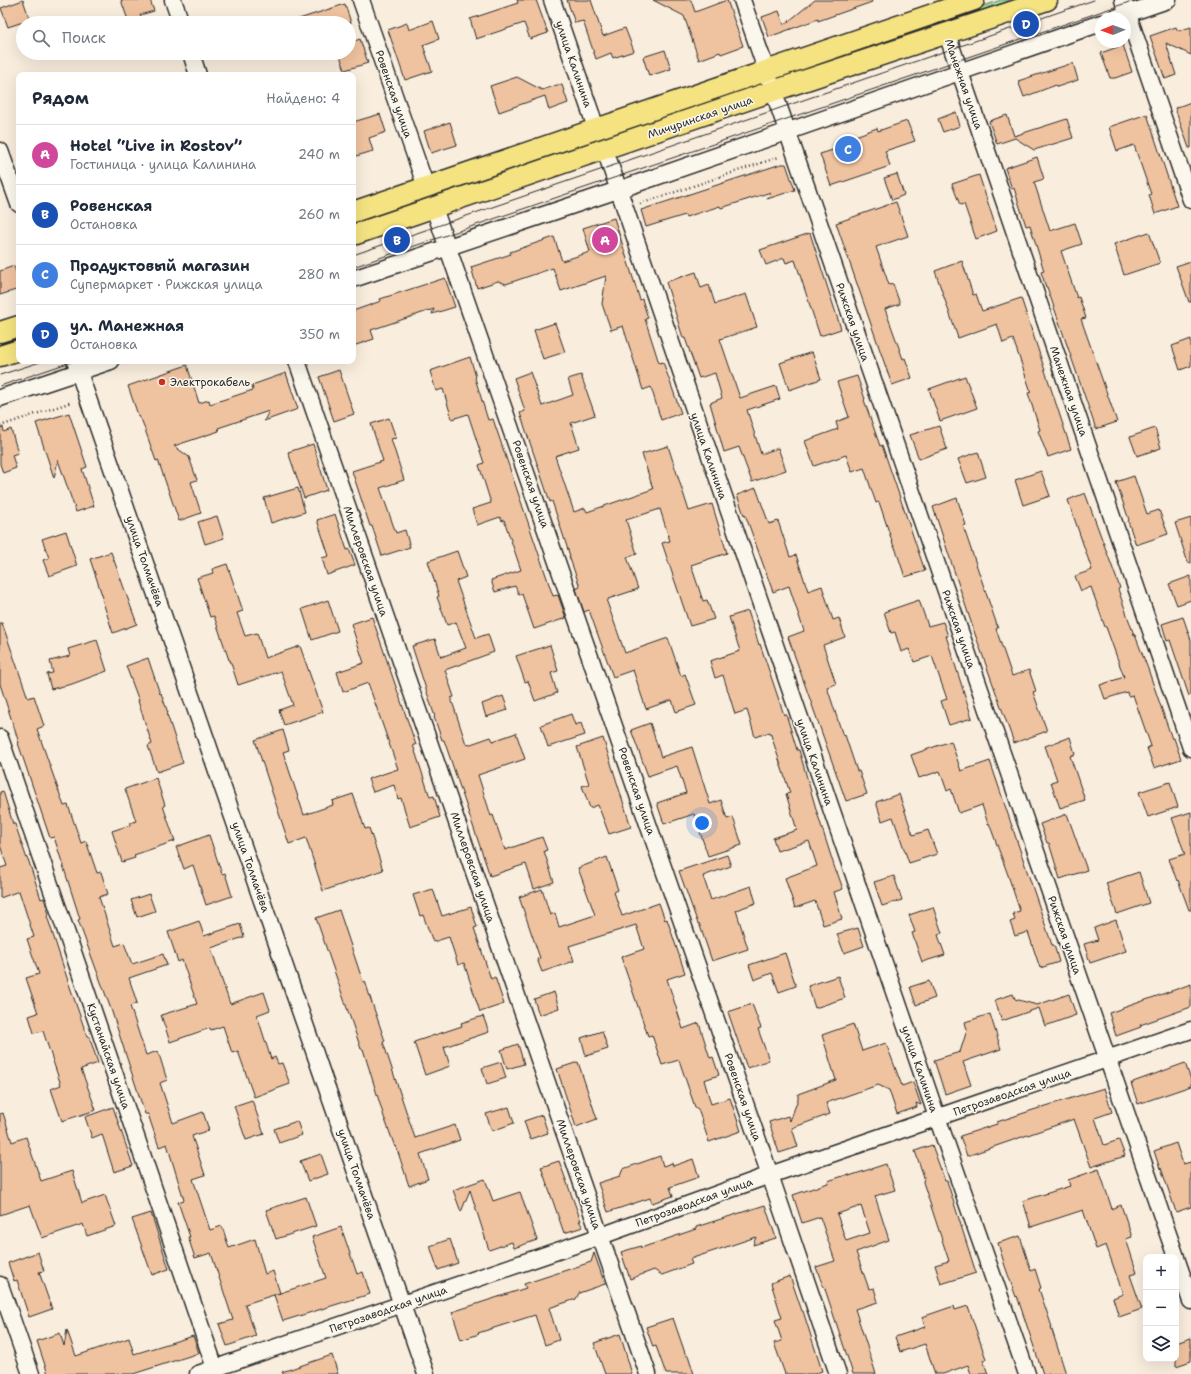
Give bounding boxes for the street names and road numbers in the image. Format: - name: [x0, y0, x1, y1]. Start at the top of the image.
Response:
- street label: улица Калинина: [552, 19, 595, 110]
- street label: Манежная улица: [941, 37, 986, 132]
- street label: Ровенская улица: [371, 48, 416, 140]
- street label: Мичуринская улица: [645, 92, 755, 143]
- street label: Рижская улица: [832, 281, 873, 364]
- street label: Манежная улица: [1046, 344, 1091, 439]
- street label: улица Калинина: [687, 411, 730, 502]
- street label: Ровенская улица: [508, 438, 553, 530]
- street label: Миллеровская улица: [340, 504, 392, 619]
- street label: улица Толмачёва: [122, 514, 167, 609]
- street label: Рижская улица: [938, 588, 979, 671]
- street label: улица Калинина: [793, 717, 836, 808]
- street label: Ровенская улица: [614, 745, 659, 837]
- street label: Миллеровская улица: [447, 810, 499, 925]
- street label: улица Толмачёва: [228, 820, 273, 915]
- street label: Рижская улица: [1044, 894, 1085, 977]
- street label: Кустанайская улица: [83, 1001, 134, 1111]
- street label: улица Калинина: [898, 1024, 941, 1115]
- street label: Ровенская улица: [720, 1051, 765, 1143]
- street label: Петрозаводская улица: [951, 1065, 1073, 1120]
- street label: Миллеровская улица: [553, 1117, 605, 1232]
- street label: улица Толмачёва: [334, 1127, 379, 1222]
- street label: Петрозаводская улица: [634, 1174, 755, 1231]
- street label: Петрозаводская улица: [327, 1282, 449, 1337]

